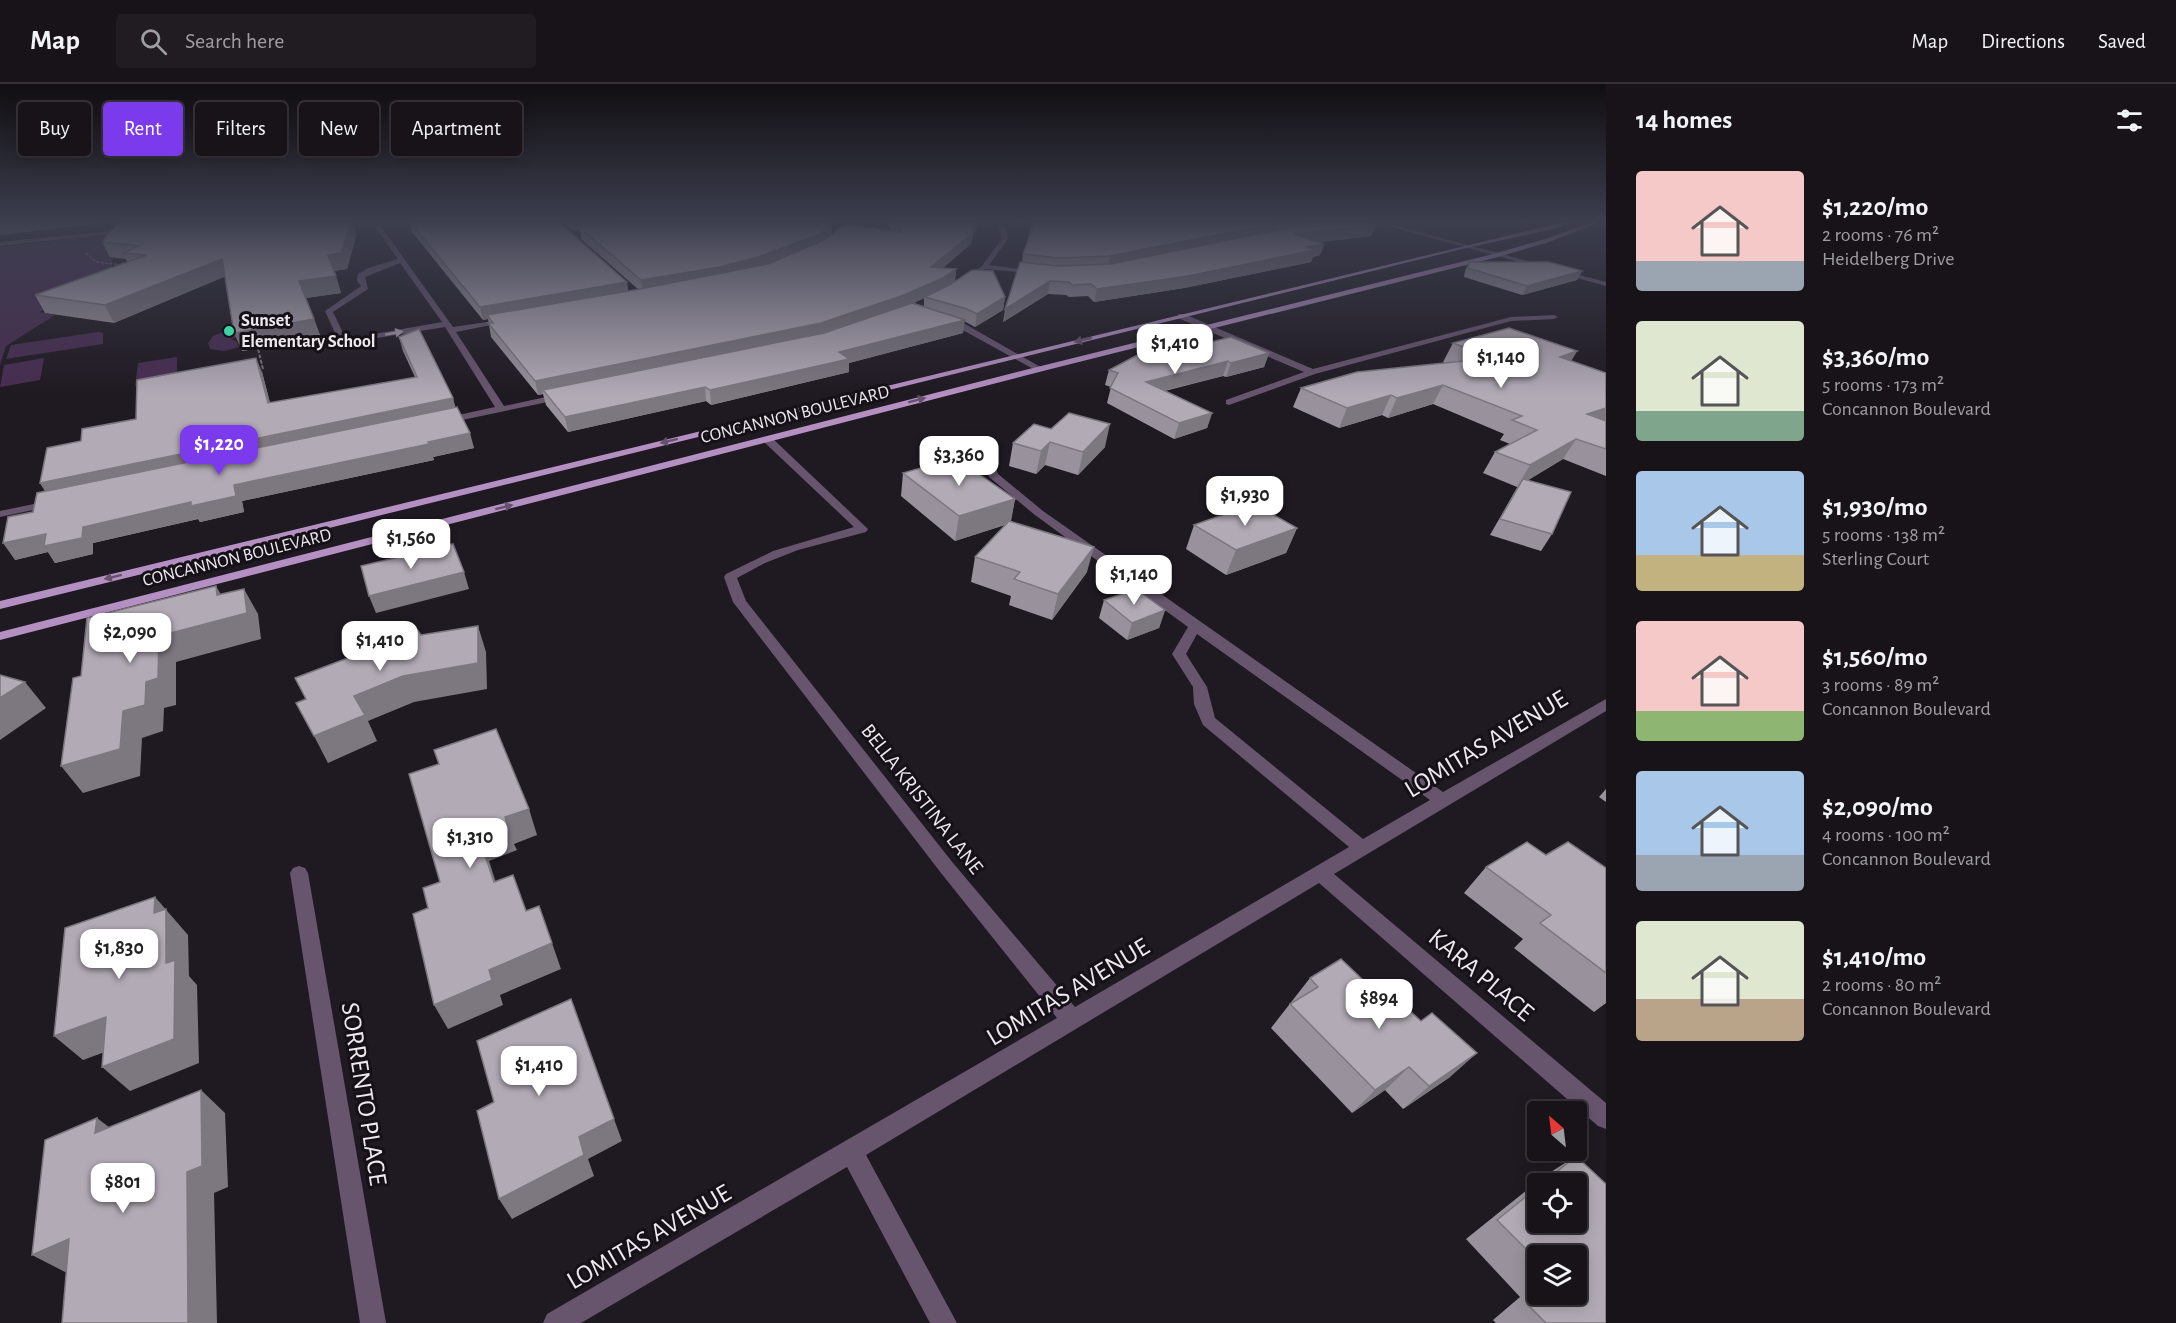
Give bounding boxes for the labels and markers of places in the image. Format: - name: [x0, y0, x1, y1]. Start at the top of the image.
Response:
- place label: Sunset Elementary School: [241, 312, 376, 351]
- marker: Sunset Elementary School: [222, 324, 236, 338]
- pin: $1,410: [1126, 324, 1224, 375]
- pin: $1,140: [1452, 338, 1550, 389]
- pin: $1,220: [170, 425, 268, 476]
- pin: $3,360: [910, 436, 1008, 487]
- pin: $1,930: [1196, 476, 1294, 527]
- pin: $1,560: [362, 519, 460, 570]
- pin: $1,140: [1085, 555, 1183, 606]
- pin: $2,090: [81, 613, 179, 664]
- pin: $1,410: [331, 621, 429, 672]
- pin: $1,310: [421, 818, 519, 869]
- pin: $1,830: [70, 929, 168, 980]
- pin: $894: [1343, 979, 1415, 1030]
- pin: $1,410: [490, 1046, 588, 1097]
- pin: $801: [87, 1163, 159, 1214]

